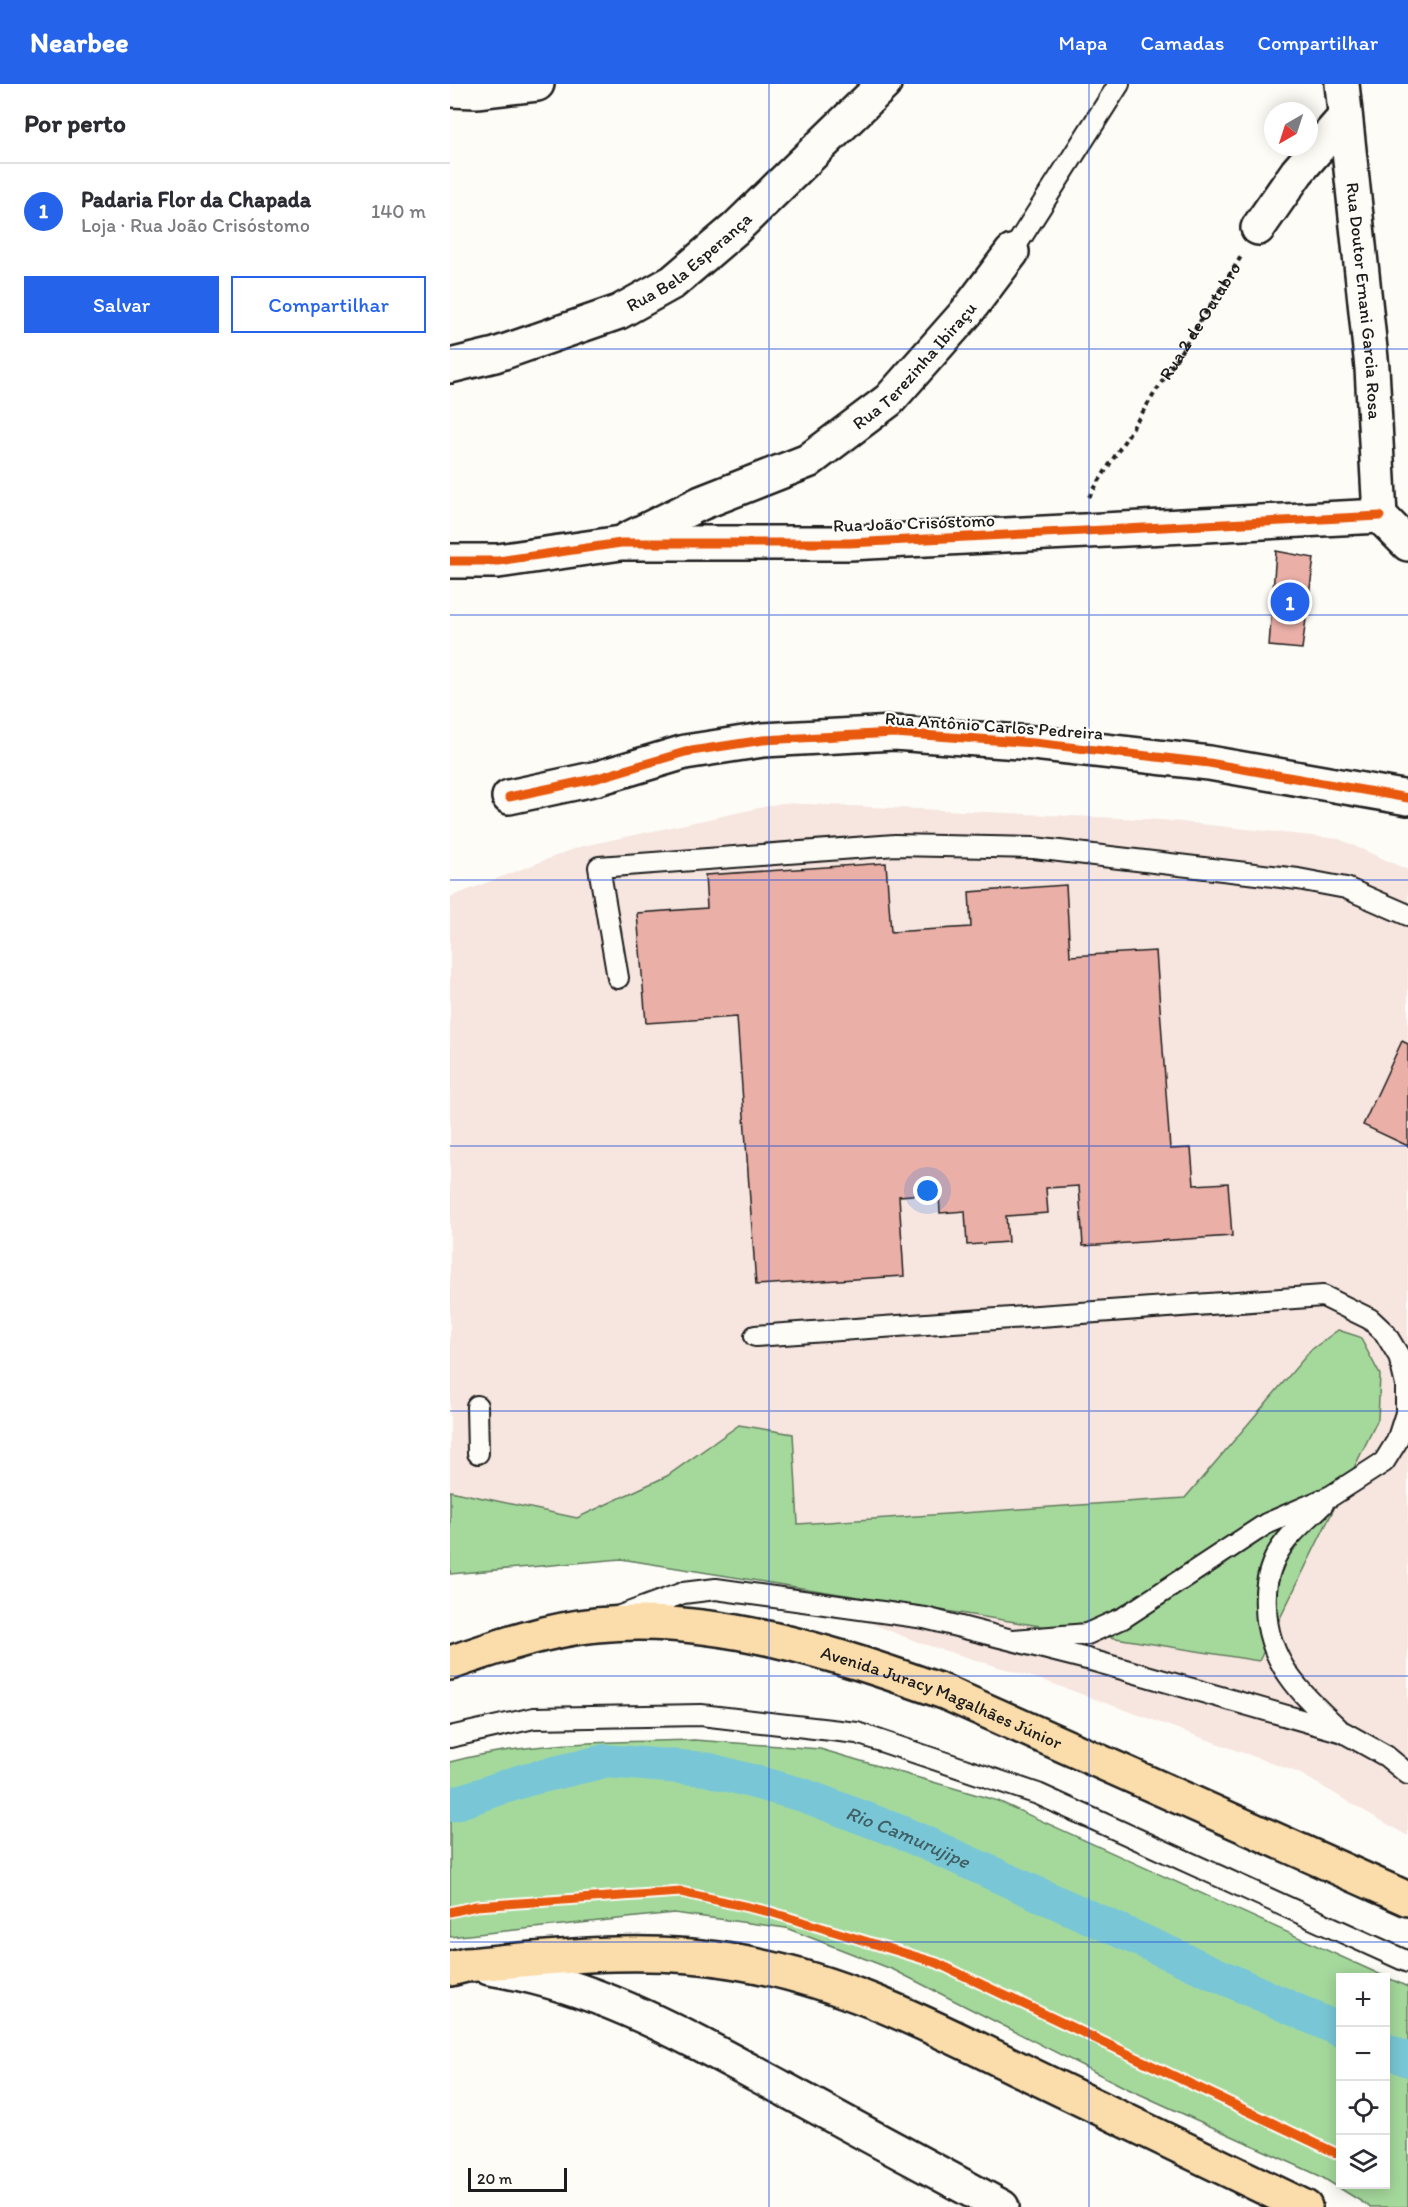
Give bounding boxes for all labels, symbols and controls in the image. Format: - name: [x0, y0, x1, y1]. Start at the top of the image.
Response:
- text: Nearbee: [30, 25, 129, 59]
- text: Mapa: [1059, 30, 1107, 55]
- text: Camadas: [1140, 30, 1224, 55]
- text: Compartilhar: [1257, 30, 1378, 55]
- north arrow: [1264, 102, 1318, 156]
- text: Por perto: [24, 107, 126, 139]
- street label: Rua Doutor Ernani Garcia Rosa: [1341, 181, 1386, 421]
- text: Padaria Flor da Chapada: [81, 186, 311, 213]
- text: 1: [39, 199, 48, 223]
- text: 140 m: [371, 199, 426, 223]
- street label: Rua Bela Esperança: [623, 207, 757, 317]
- text: Loja · Rua João Crisóstomo: [81, 213, 310, 237]
- street label: Rua 2 de Outubro: [1155, 258, 1246, 384]
- button: Salvar: [24, 276, 219, 333]
- button: Compartilhar: [231, 276, 426, 333]
- street label: Rua Terezinha Ibiraçu: [848, 298, 981, 434]
- street label: Rua João Crisóstomo: [833, 509, 995, 537]
- pin: 1: [1270, 580, 1310, 624]
- street label: Rua Antônio Carlos Pedreira: [884, 707, 1104, 745]
- your location: [913, 1176, 942, 1205]
- street label: Avenida Juracy Magalhães Júnior: [818, 1641, 1066, 1755]
- water label: Rio Camurujipe: [843, 1801, 975, 1874]
- map controls: [1336, 1973, 1390, 2189]
- button: +: [1336, 1973, 1390, 2027]
- button: −: [1336, 2027, 1390, 2081]
- button: locate: [1336, 2081, 1390, 2135]
- button: layers: [1336, 2135, 1390, 2189]
- scale bar: [468, 2165, 567, 2192]
- text: 20 m: [477, 2169, 512, 2188]

